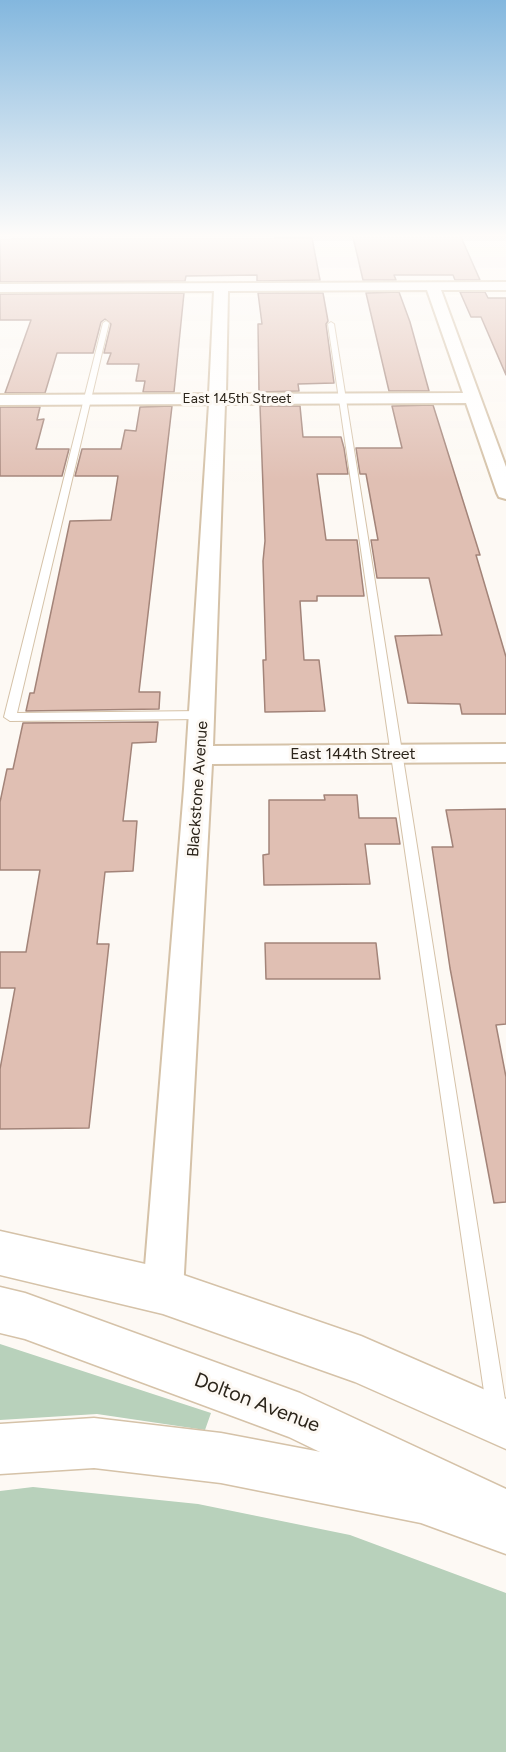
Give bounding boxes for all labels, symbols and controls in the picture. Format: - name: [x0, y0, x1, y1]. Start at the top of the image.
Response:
- street label: East 145th Street: [183, 391, 291, 407]
- street label: Blackstone Avenue: [184, 720, 212, 858]
- street label: East 144th Street: [290, 744, 416, 764]
- street label: Dolton Avenue: [191, 1368, 323, 1438]

